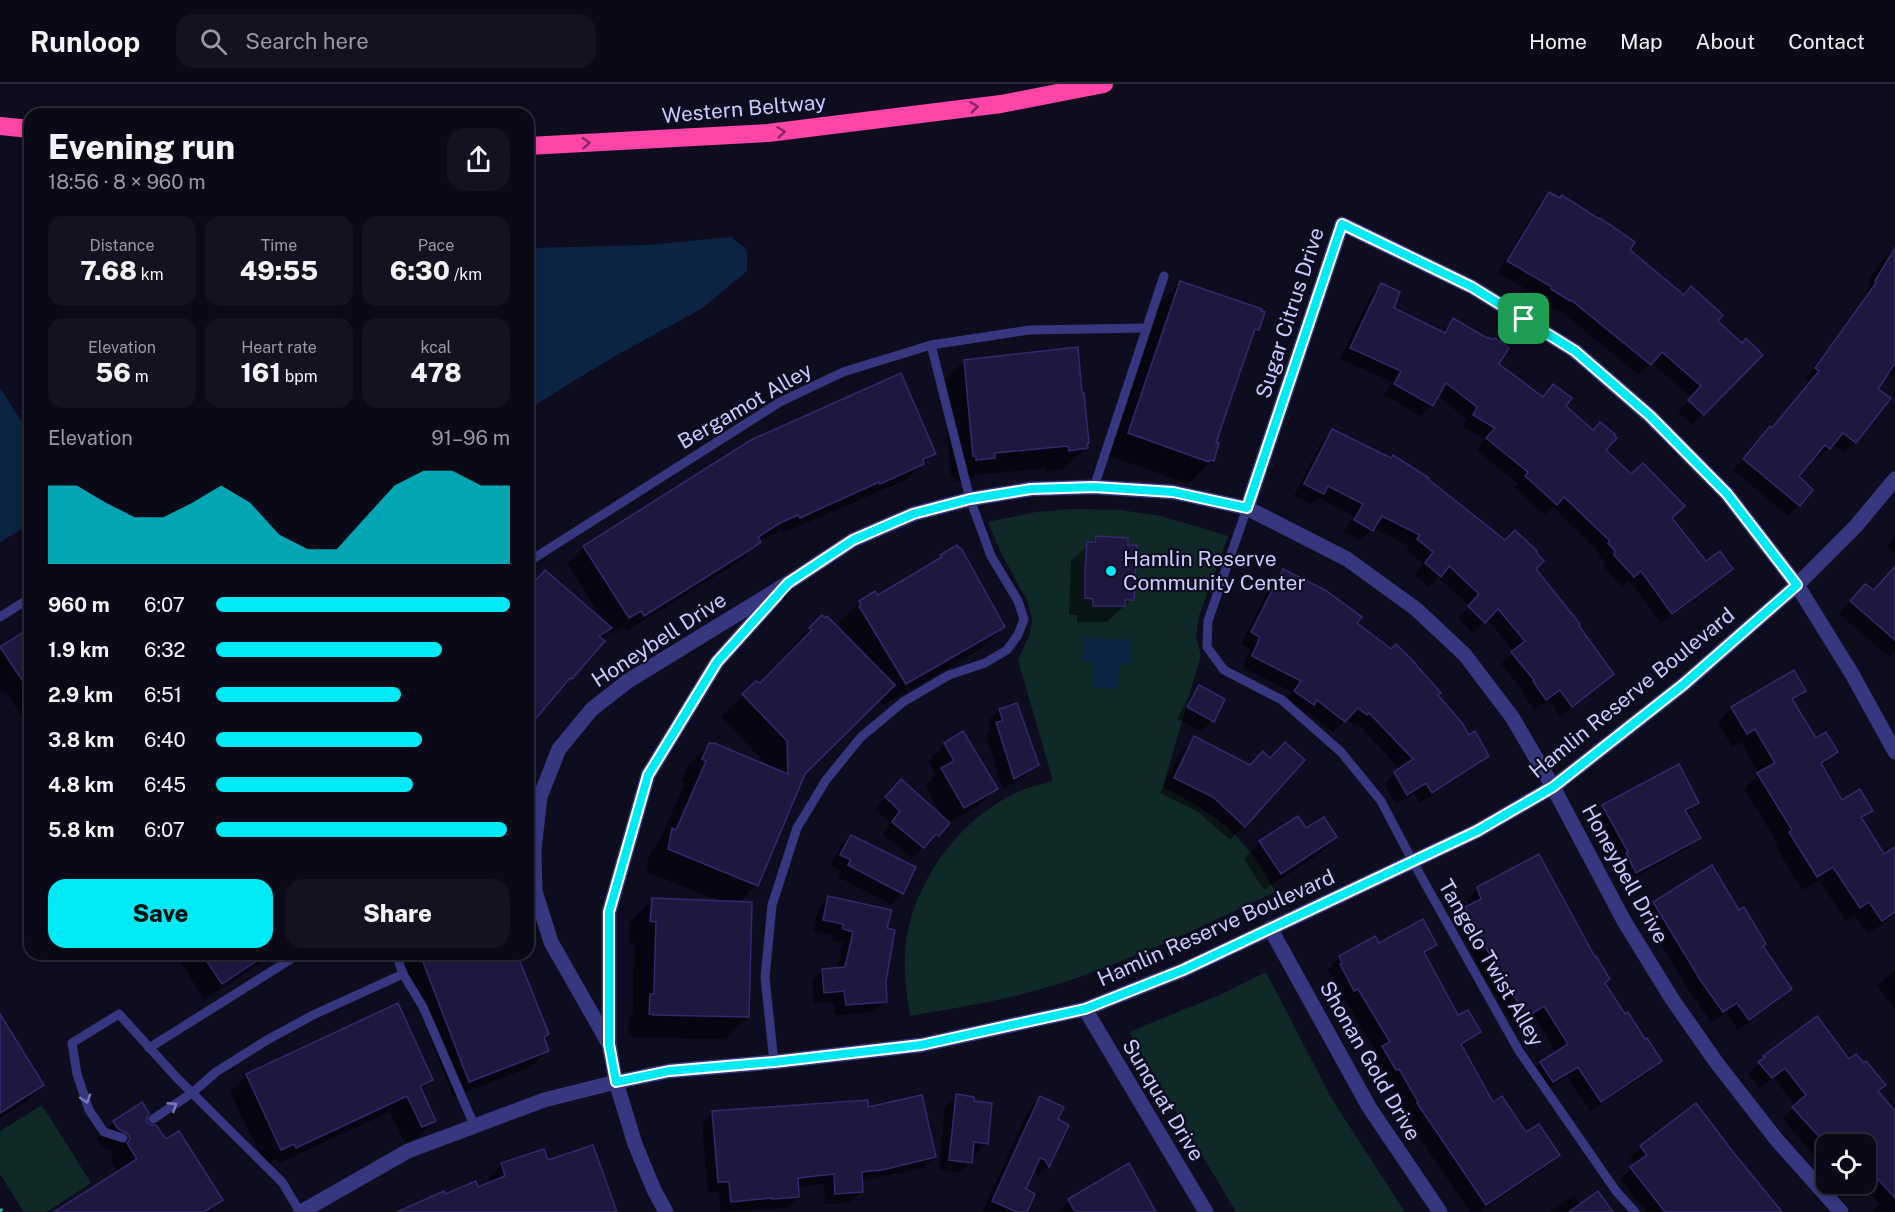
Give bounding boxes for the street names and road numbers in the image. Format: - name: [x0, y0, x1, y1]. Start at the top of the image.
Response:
- street label: Western Beltway: [661, 89, 827, 128]
- street label: Sugar Citrus Drive: [1250, 224, 1329, 401]
- street label: Bergamot Alley: [673, 357, 816, 454]
- street label: Honeybell Drive: [587, 587, 731, 692]
- street label: Hamlin Reserve Boulevard: [1524, 602, 1739, 783]
- street label: Honeybell Drive: [1577, 800, 1674, 948]
- street label: Hamlin Reserve Boulevard: [1093, 864, 1338, 991]
- street label: Tangelo Twist Alley: [1433, 875, 1549, 1051]
- street label: Shonan Gold Drive: [1315, 977, 1426, 1145]
- street label: Sunquat Drive: [1117, 1034, 1210, 1165]

